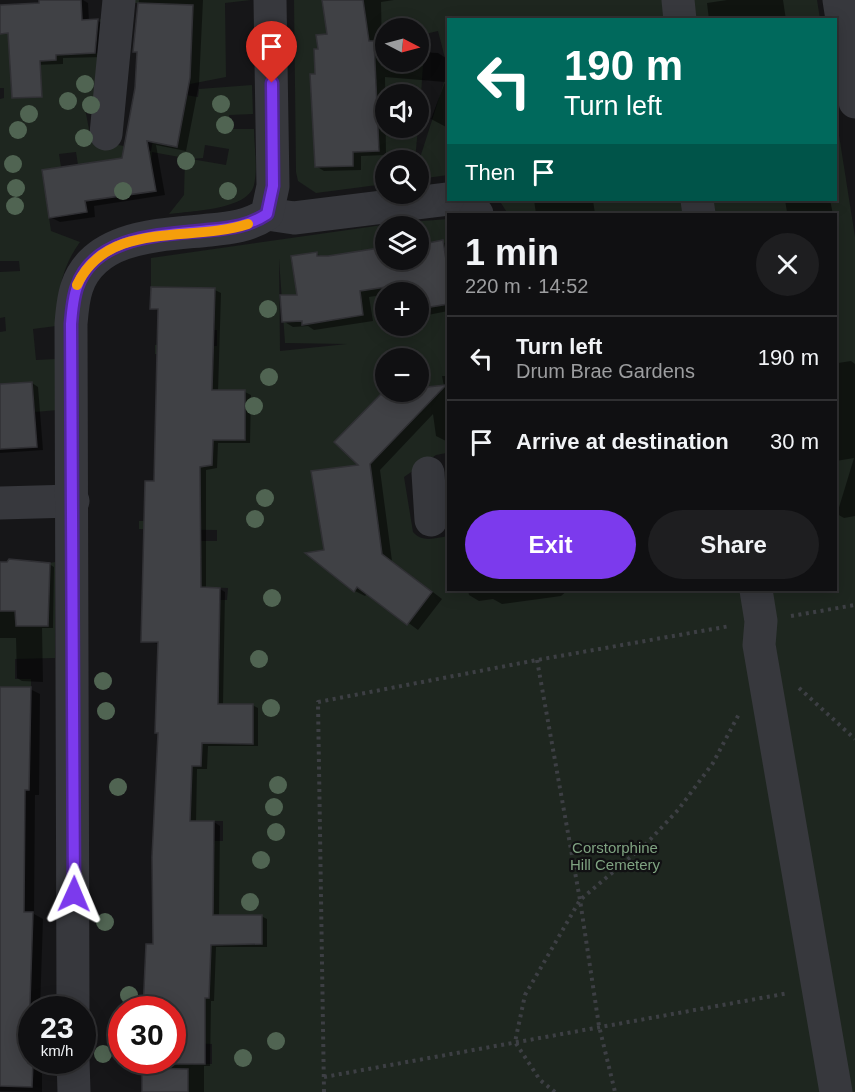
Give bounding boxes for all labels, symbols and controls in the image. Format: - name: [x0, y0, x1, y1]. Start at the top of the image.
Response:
- north arrow: [375, 18, 429, 72]
- map controls: [375, 18, 429, 402]
- pin: [246, 21, 297, 83]
- icon: arrive: [255, 30, 288, 63]
- icon: left: [465, 42, 543, 120]
- text: 190 m: [564, 42, 683, 89]
- button: sound: [375, 84, 429, 138]
- text: Turn left: [564, 91, 662, 121]
- button: search: [375, 150, 429, 204]
- icon: arrive: [527, 156, 560, 189]
- text: Then: [465, 160, 515, 185]
- button: layers: [375, 216, 429, 270]
- text: 1 min: [465, 232, 559, 273]
- button: close: [756, 233, 819, 296]
- text: 220 m · 14:52: [465, 275, 588, 297]
- button: +: [375, 282, 429, 336]
- text: Turn left: [516, 334, 602, 359]
- icon: left: [465, 342, 498, 375]
- text: 190 m: [758, 345, 819, 370]
- button: −: [375, 348, 429, 402]
- text: Drum Brae Gardens: [516, 360, 695, 382]
- icon: arrive: [465, 426, 498, 459]
- text: Arrive at destination: [516, 429, 729, 454]
- text: 30 m: [770, 429, 819, 454]
- button: Exit: [465, 510, 636, 579]
- button: Share: [648, 510, 819, 579]
- park label: Corstorphine Hill Cemetery: [570, 839, 661, 873]
- position arrow: [42, 862, 106, 926]
- speed limit sign: 30: [108, 996, 186, 1074]
- text: 23: [40, 1011, 74, 1044]
- text: km/h: [41, 1042, 73, 1059]

